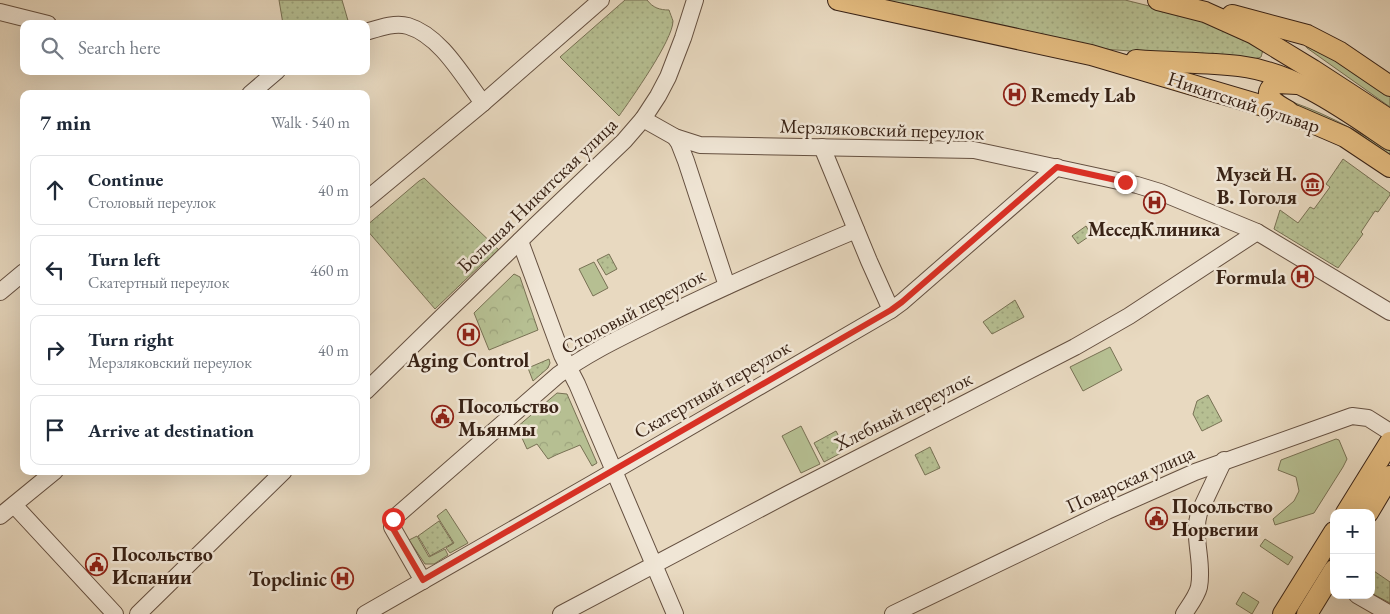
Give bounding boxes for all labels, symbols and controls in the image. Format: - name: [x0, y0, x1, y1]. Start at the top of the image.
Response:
- search box: [20, 20, 370, 75]
- icon: search: [38, 34, 66, 62]
- text: Search here: [78, 35, 160, 60]
- street label: Никитский бульвар: [1164, 65, 1324, 139]
- place label: Remedy Lab: [1031, 82, 1136, 108]
- hospital icon: Remedy Lab: [1003, 83, 1027, 107]
- text: 7 min: [40, 109, 91, 136]
- text: Walk · 540 m: [271, 112, 350, 133]
- street label: Большая Никитская улица: [451, 112, 623, 278]
- street label: Мерзляковский переулок: [779, 112, 985, 146]
- place label: Музей Н. В. Гоголя: [1216, 161, 1297, 210]
- text: Continue: [88, 167, 163, 192]
- route end: [1114, 171, 1137, 194]
- museum icon: Музей Н. В. Гоголя: [1301, 173, 1325, 197]
- icon: ahead: [41, 176, 69, 204]
- text: 40 m: [318, 180, 349, 201]
- hospital icon: МеседКлиника: [1142, 191, 1166, 215]
- text: Столовый переулок: [88, 192, 216, 213]
- place label: МеседКлиника: [1088, 216, 1220, 242]
- text: Turn left: [88, 247, 160, 272]
- icon: left: [41, 256, 69, 284]
- text: 460 m: [310, 260, 349, 281]
- street label: Столовый переулок: [556, 262, 710, 360]
- place label: Formula: [1216, 264, 1286, 290]
- hospital icon: Formula: [1290, 265, 1314, 289]
- text: Скатертный переулок: [88, 272, 229, 293]
- hospital icon: Aging Control: [456, 322, 480, 346]
- text: Turn right: [88, 327, 174, 352]
- street label: Скатертный переулок: [629, 333, 795, 444]
- icon: right: [41, 336, 69, 364]
- text: 40 m: [318, 340, 349, 361]
- place label: Aging Control: [406, 347, 530, 373]
- text: Мерзляковский переулок: [88, 352, 252, 373]
- street label: Хлебный переулок: [829, 365, 977, 457]
- place label: Посольство Мьянмы: [458, 393, 559, 442]
- public building icon: Посольство Мьянмы: [430, 405, 454, 429]
- icon: arrive: [41, 416, 69, 444]
- text: Arrive at destination: [88, 418, 254, 443]
- street label: Поварская улица: [1062, 439, 1198, 519]
- place label: Посольство Норвегии: [1172, 493, 1273, 542]
- public building icon: Посольство Норвегии: [1144, 506, 1168, 530]
- route start: [382, 508, 405, 531]
- map controls: [1330, 509, 1375, 599]
- button: +: [1330, 509, 1375, 554]
- place label: Посольство Испании: [112, 541, 213, 590]
- public building icon: Посольство Испании: [84, 553, 108, 577]
- button: −: [1330, 554, 1375, 599]
- place label: Topclinic: [249, 566, 327, 592]
- hospital icon: Topclinic: [331, 567, 355, 591]

